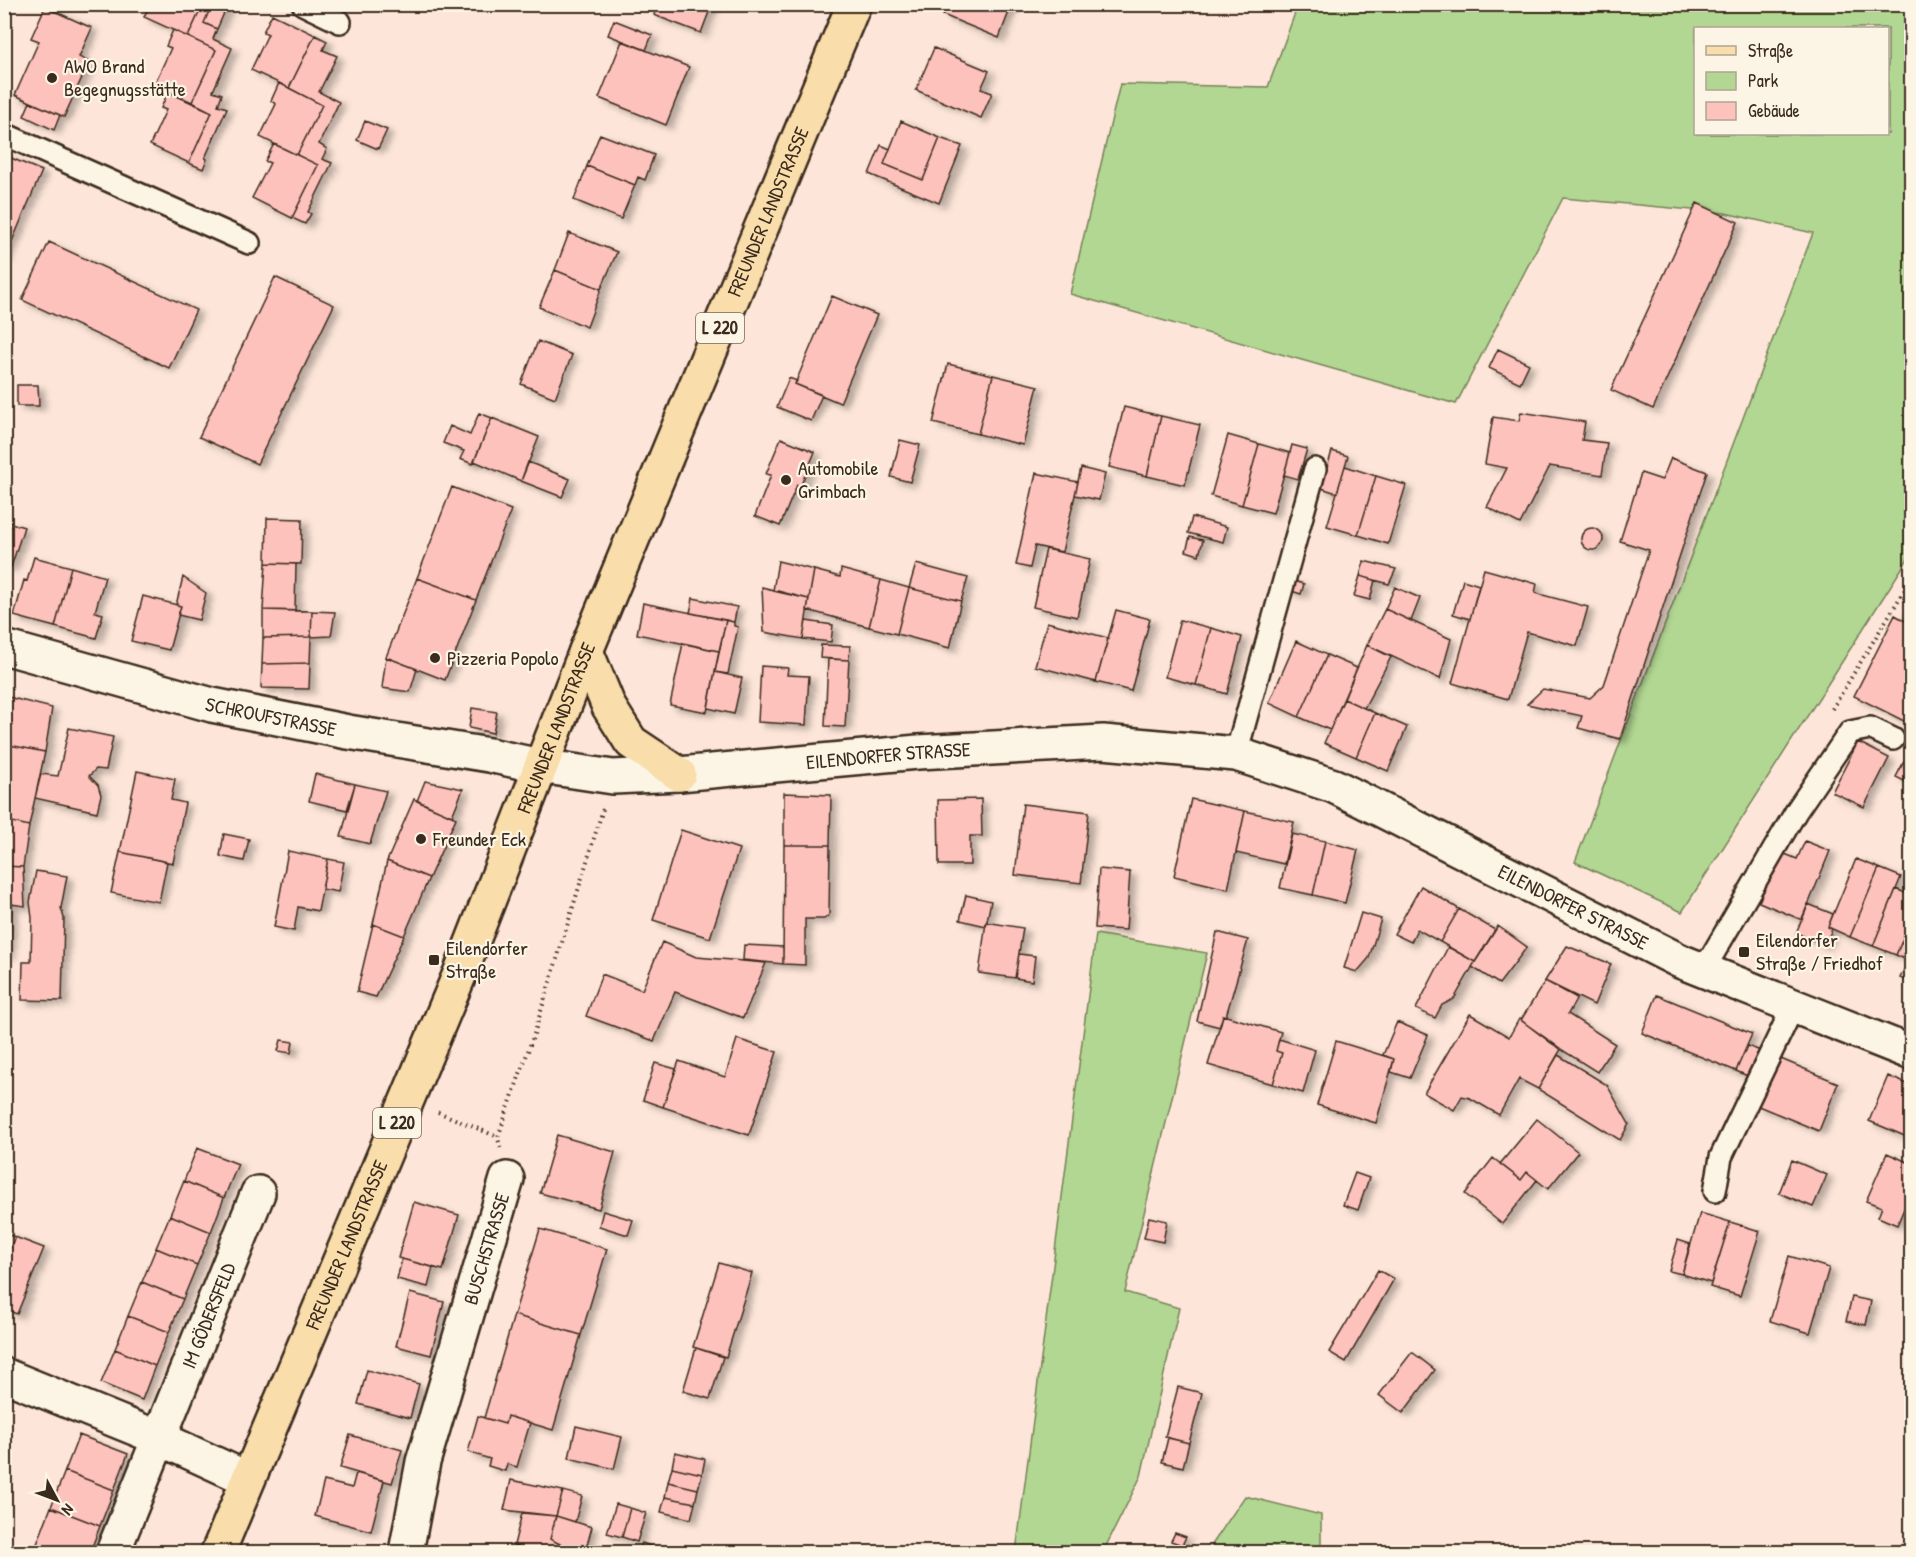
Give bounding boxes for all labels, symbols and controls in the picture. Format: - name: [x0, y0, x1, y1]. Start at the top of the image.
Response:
- legend: [1694, 27, 1889, 135]
- text: Straße: [1748, 38, 1793, 63]
- place label: AWO Brand Begegnugsstätte: [64, 52, 186, 102]
- text: Park: [1748, 68, 1779, 93]
- marker: AWO Brand Begegnugsstätte: [45, 71, 59, 85]
- text: Gebäude: [1748, 98, 1800, 123]
- street label: FREUNDER LANDSTRASSE: [720, 122, 815, 301]
- road number: L 220: [696, 313, 744, 343]
- place label: Automobile Grimbach: [798, 454, 878, 504]
- marker: Automobile Grimbach: [779, 473, 793, 487]
- street label: FREUNDER LANDSTRASSE: [510, 638, 601, 818]
- place label: Pizzeria Popolo: [447, 644, 558, 671]
- marker: Pizzeria Popolo: [428, 651, 442, 665]
- street label: SCHROUFSTRASSE: [202, 690, 339, 742]
- street label: EILENDORFER STRASSE: [805, 735, 971, 775]
- place label: Freunder Eck: [432, 825, 526, 852]
- marker: Freunder Eck: [414, 832, 428, 846]
- street label: EILENDORFER STRASSE: [1494, 857, 1653, 956]
- place label: Eilendorfer Straße / Friedhof: [1756, 926, 1883, 976]
- place label: Eilendorfer Straße: [446, 934, 528, 984]
- marker: Eilendorfer Straße / Friedhof: [1737, 945, 1751, 959]
- marker: Eilendorfer Straße: [427, 953, 441, 967]
- road number: L 220: [373, 1108, 421, 1138]
- street label: FREUNDER LANDSTRASSE: [298, 1156, 393, 1334]
- street label: BUSCHSTRASSE: [456, 1189, 515, 1308]
- street label: IM GÖDERSFELD: [175, 1258, 242, 1372]
- north arrow: [27, 1470, 87, 1530]
- text: N: [57, 1499, 79, 1521]

